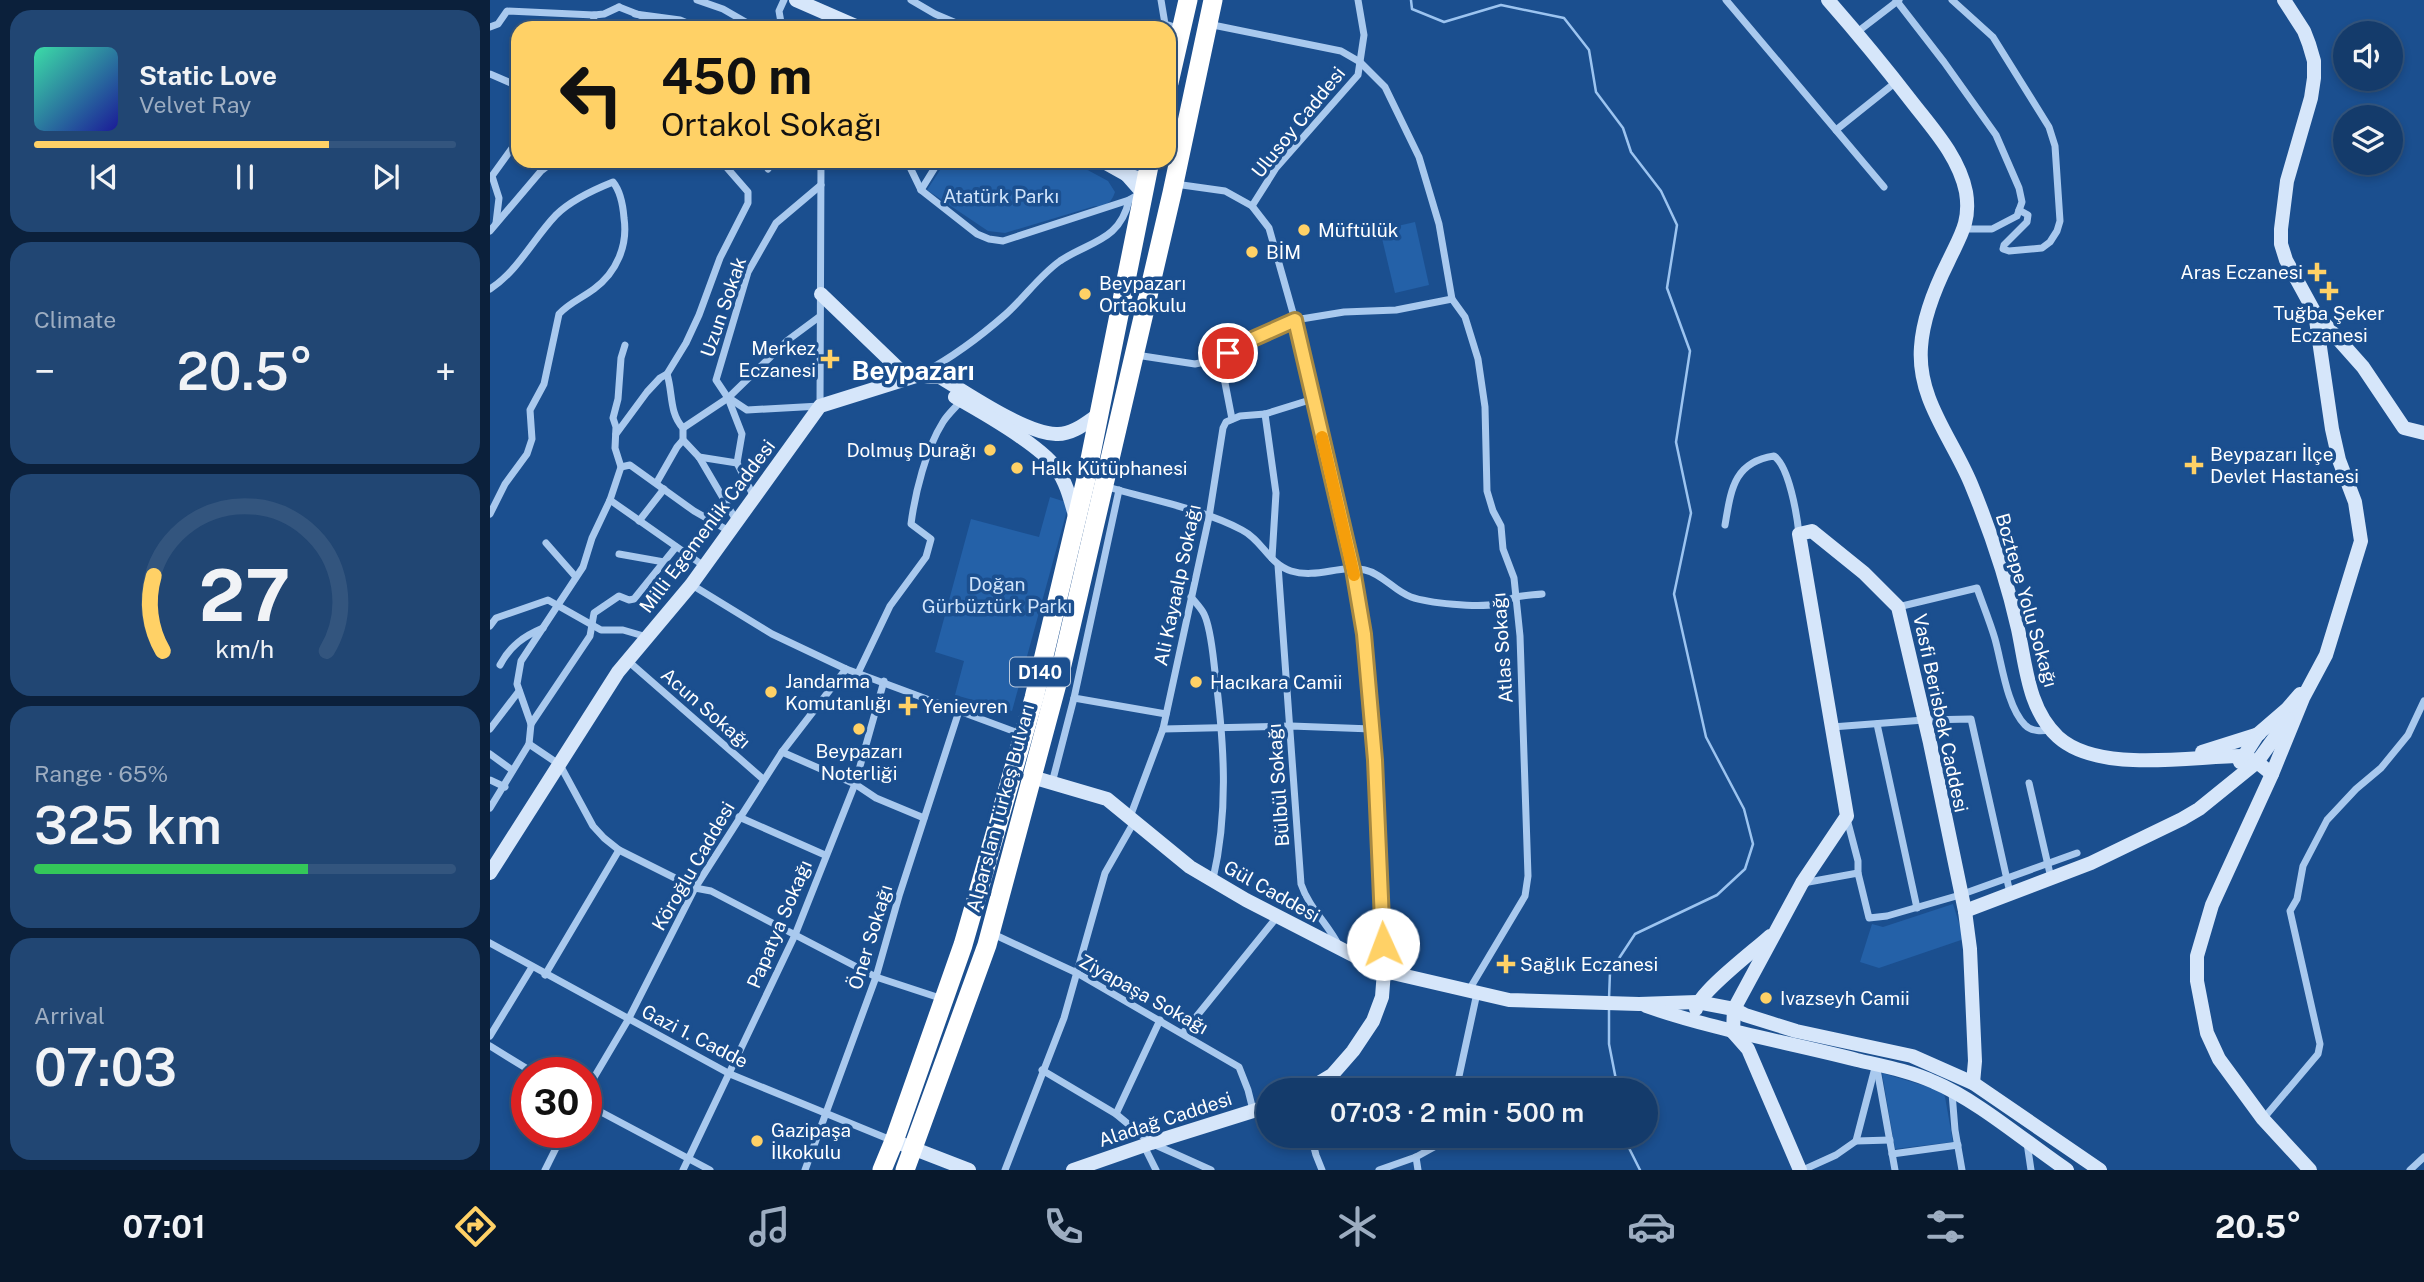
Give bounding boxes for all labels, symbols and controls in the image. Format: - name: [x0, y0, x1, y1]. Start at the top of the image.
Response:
- map controls: [2333, 21, 2403, 175]
- button: sound: [2333, 21, 2403, 91]
- text: 450 m: [661, 47, 812, 105]
- icon: left: [546, 49, 637, 140]
- text: Static Love: [139, 60, 277, 91]
- street label: Ulusoy Caddesi: [1247, 62, 1349, 182]
- text: Velvet Ray: [139, 91, 251, 118]
- button: layers: [2333, 105, 2403, 175]
- text: Ortakol Sokağı: [661, 106, 882, 143]
- icon: previous: [85, 158, 123, 196]
- icon: pause: [226, 158, 264, 196]
- icon: next: [367, 158, 405, 196]
- park label: Atatürk Parkı: [943, 185, 1059, 207]
- place label: Müftülük: [1318, 219, 1399, 241]
- marker: Müftülük: [1296, 222, 1312, 238]
- place label: BİM: [1266, 241, 1301, 263]
- marker: BİM: [1244, 244, 1260, 260]
- street label: Uzun Sokak: [696, 254, 750, 360]
- place label: Aras Eczanesi: [2180, 261, 2303, 283]
- marker: Aras Eczanesi: [2309, 264, 2325, 280]
- place label: Beypazarı Ortaokulu: [1099, 272, 1187, 316]
- marker: Tuğba Şeker Eczanesi: [2321, 283, 2337, 299]
- marker: Beypazarı Ortaokulu: [1077, 286, 1093, 302]
- place label: Tuğba Şeker Eczanesi: [2273, 302, 2385, 346]
- text: Climate: [34, 306, 116, 333]
- pin: [1198, 323, 1258, 383]
- icon: arrive: [1209, 334, 1247, 372]
- place label: Merkez Eczanesi: [739, 337, 816, 381]
- text: 20.5°: [177, 341, 313, 402]
- text: −: [34, 349, 55, 394]
- text: +: [435, 349, 456, 394]
- marker: Merkez Eczanesi: [822, 351, 838, 367]
- district label: Beypazarı: [851, 355, 975, 386]
- street label: Milli Egemenlik Caddesi: [635, 435, 779, 617]
- place label: Dolmuş Durağı: [846, 439, 976, 461]
- marker: Dolmuş Durağı: [982, 442, 998, 458]
- place label: Beypazarı İlçe Devlet Hastanesi: [2210, 443, 2359, 487]
- marker: Beypazarı İlçe Devlet Hastanesi: [2184, 455, 2204, 475]
- place label: Halk Kütüphanesi: [1031, 457, 1188, 479]
- marker: Halk Kütüphanesi: [1009, 460, 1025, 476]
- street label: Ali Kayaalp Sokağı: [1149, 502, 1205, 668]
- street label: Boztepe Yolu Sokağı: [1992, 510, 2062, 690]
- text: 27: [199, 552, 291, 637]
- park label: Doğan Gürbüztürk Parkı: [922, 573, 1072, 617]
- street label: Atlas Sokağı: [1487, 592, 1517, 704]
- street label: Vasfi Berisbek Caddesi: [1909, 612, 1973, 814]
- text: km/h: [216, 634, 274, 664]
- road number: D140: [1010, 658, 1070, 686]
- street label: Acun Sokağı: [657, 663, 755, 753]
- place label: Jandarma Komutanlığı: [785, 670, 891, 714]
- place label: Hacıkara Camii: [1210, 671, 1342, 693]
- marker: Hacıkara Camii: [1188, 674, 1204, 690]
- marker: Jandarma Komutanlığı: [763, 684, 779, 700]
- place label: Yenievren: [922, 695, 1008, 717]
- marker: Yenievren: [900, 698, 916, 714]
- street label: Alparslan Türkeş Bulvarı: [962, 701, 1038, 915]
- marker: Beypazarı Noterliği: [851, 721, 867, 737]
- street label: Bülbül Sokağı: [1263, 723, 1293, 847]
- place label: Beypazarı Noterliği: [815, 740, 903, 784]
- text: Range · 65%: [34, 760, 168, 787]
- text: 325 km: [34, 795, 222, 856]
- street label: Köroğlu Caddesi: [647, 798, 739, 934]
- street label: Gül Caddesi: [1220, 856, 1324, 926]
- street label: Papatya Sokağı: [742, 857, 816, 991]
- street label: Öner Sokağı: [844, 882, 896, 992]
- position arrow: [1346, 907, 1420, 981]
- street label: Ziyapaşa Sokağı: [1076, 949, 1212, 1039]
- place label: Sağlık Eczanesi: [1520, 953, 1658, 975]
- marker: Sağlık Eczanesi: [1498, 956, 1514, 972]
- place label: Ivazseyh Camii: [1780, 987, 1910, 1009]
- marker: Ivazseyh Camii: [1758, 990, 1774, 1006]
- street label: Gazi 1. Cadde: [638, 1000, 752, 1072]
- text: Arrival: [34, 1002, 105, 1029]
- text: 07:03: [34, 1037, 177, 1098]
- speed limit sign: 30: [511, 1057, 602, 1148]
- street label: Aladağ Caddesi: [1095, 1087, 1235, 1151]
- text: 07:03 · 2 min · 500 m: [1330, 1097, 1584, 1128]
- place label: Gazipaşa İlkokulu: [771, 1119, 851, 1163]
- marker: Gazipaşa İlkokulu: [749, 1133, 765, 1149]
- icon: directions: [451, 1202, 500, 1251]
- icon: music: [745, 1202, 794, 1251]
- icon: phone: [1039, 1202, 1088, 1251]
- icon: climate: [1333, 1202, 1382, 1251]
- icon: car: [1627, 1202, 1676, 1251]
- icon: filters: [1921, 1202, 1970, 1251]
- text: 07:01: [123, 1208, 206, 1245]
- text: 20.5°: [2215, 1208, 2301, 1245]

